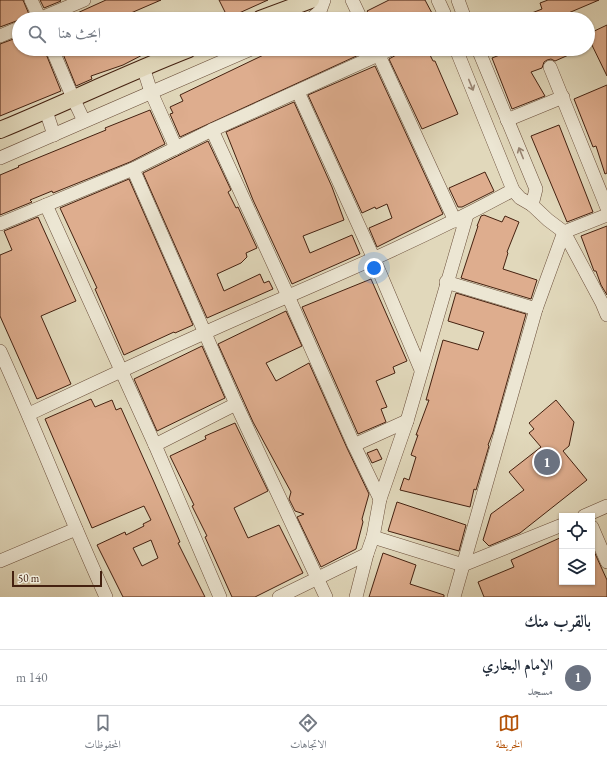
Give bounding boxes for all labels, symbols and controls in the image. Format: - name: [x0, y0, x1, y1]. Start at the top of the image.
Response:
- search box: [12, 12, 595, 56]
- icon: search: [26, 23, 48, 45]
- text: ابحث هنا: [58, 23, 101, 42]
- one-way arrow: [467, 79, 475, 91]
- one-way arrow: [517, 148, 524, 160]
- your location: [364, 258, 384, 278]
- pin: 1: [534, 447, 560, 477]
- map controls: [559, 513, 595, 585]
- button: locate: [559, 513, 595, 549]
- button: layers: [559, 549, 595, 585]
- scale bar: [12, 569, 102, 588]
- text: 50 m: [18, 571, 39, 585]
- text: بالقرب منك: [524, 610, 591, 632]
- text: الإمام البخاري: [482, 655, 553, 674]
- text: 140 m: [16, 669, 47, 686]
- text: 1: [575, 669, 581, 686]
- text: مسجد: [527, 682, 553, 699]
- tab: المحفوظات: [85, 712, 121, 755]
- tab: الاتجاهات: [290, 712, 327, 755]
- tab: الخريطة: [496, 712, 522, 755]

